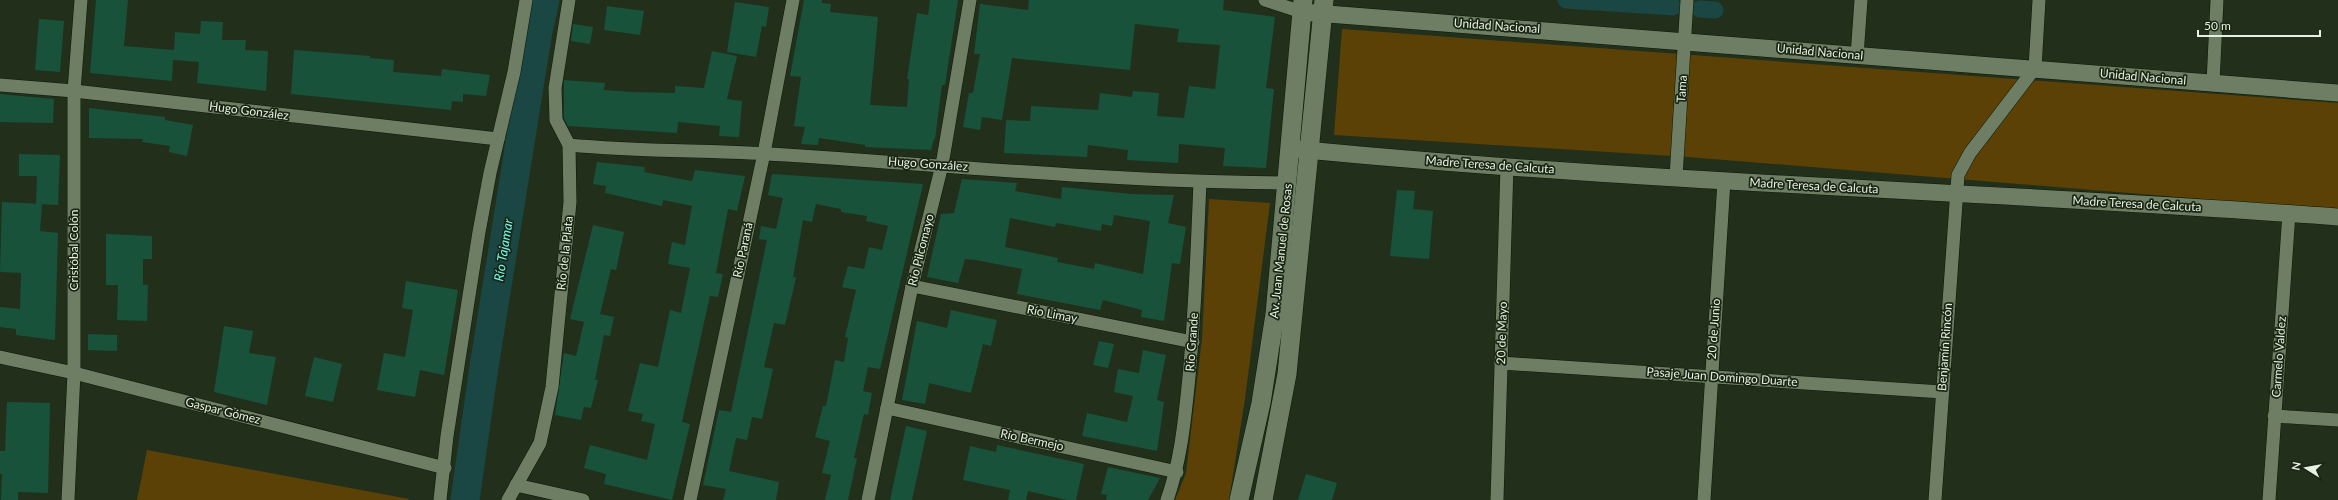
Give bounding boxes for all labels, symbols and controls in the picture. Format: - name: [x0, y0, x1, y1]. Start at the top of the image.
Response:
- scale bar: [2198, 12, 2320, 38]
- street label: Unidad Nacional: [1453, 15, 1541, 36]
- text: 50 m: [2204, 18, 2231, 33]
- street label: Unidad Nacional: [1776, 40, 1864, 63]
- street label: Unidad Nacional: [2099, 65, 2187, 88]
- street label: Tama: [1673, 75, 1690, 103]
- street label: Hugo González: [208, 98, 290, 123]
- street label: Hugo González: [888, 153, 969, 174]
- street label: Madre Teresa de Calcuta: [1425, 153, 1555, 176]
- street label: Madre Teresa de Calcuta: [1749, 175, 1879, 196]
- street label: Av. Juan Manuel de Rosas: [1266, 183, 1295, 319]
- street label: Madre Teresa de Calcuta: [2072, 193, 2202, 214]
- street label: Cristóbal Colón: [66, 209, 81, 291]
- street label: Río Pilcomayo: [904, 212, 937, 288]
- street label: Río de la Plata: [553, 215, 576, 291]
- water label: Río Tajamar: [490, 217, 516, 282]
- street label: Río Paraná: [729, 221, 756, 279]
- street label: 20 de Junio: [1704, 298, 1723, 360]
- street label: Río Limay: [1026, 301, 1079, 326]
- street label: 20 de Mayo: [1493, 301, 1510, 365]
- street label: Benjamín Rincón: [1934, 302, 1955, 391]
- street label: Río Grande: [1182, 312, 1201, 372]
- street label: Carmelo Valdez: [2268, 315, 2289, 398]
- street label: Pasaje Juan Domingo Duarte: [1646, 364, 1798, 389]
- street label: Gaspar Gómez: [184, 394, 263, 427]
- street label: Río Bermejo: [999, 425, 1065, 454]
- north arrow: [2286, 448, 2326, 488]
- text: N: [2289, 461, 2303, 471]

